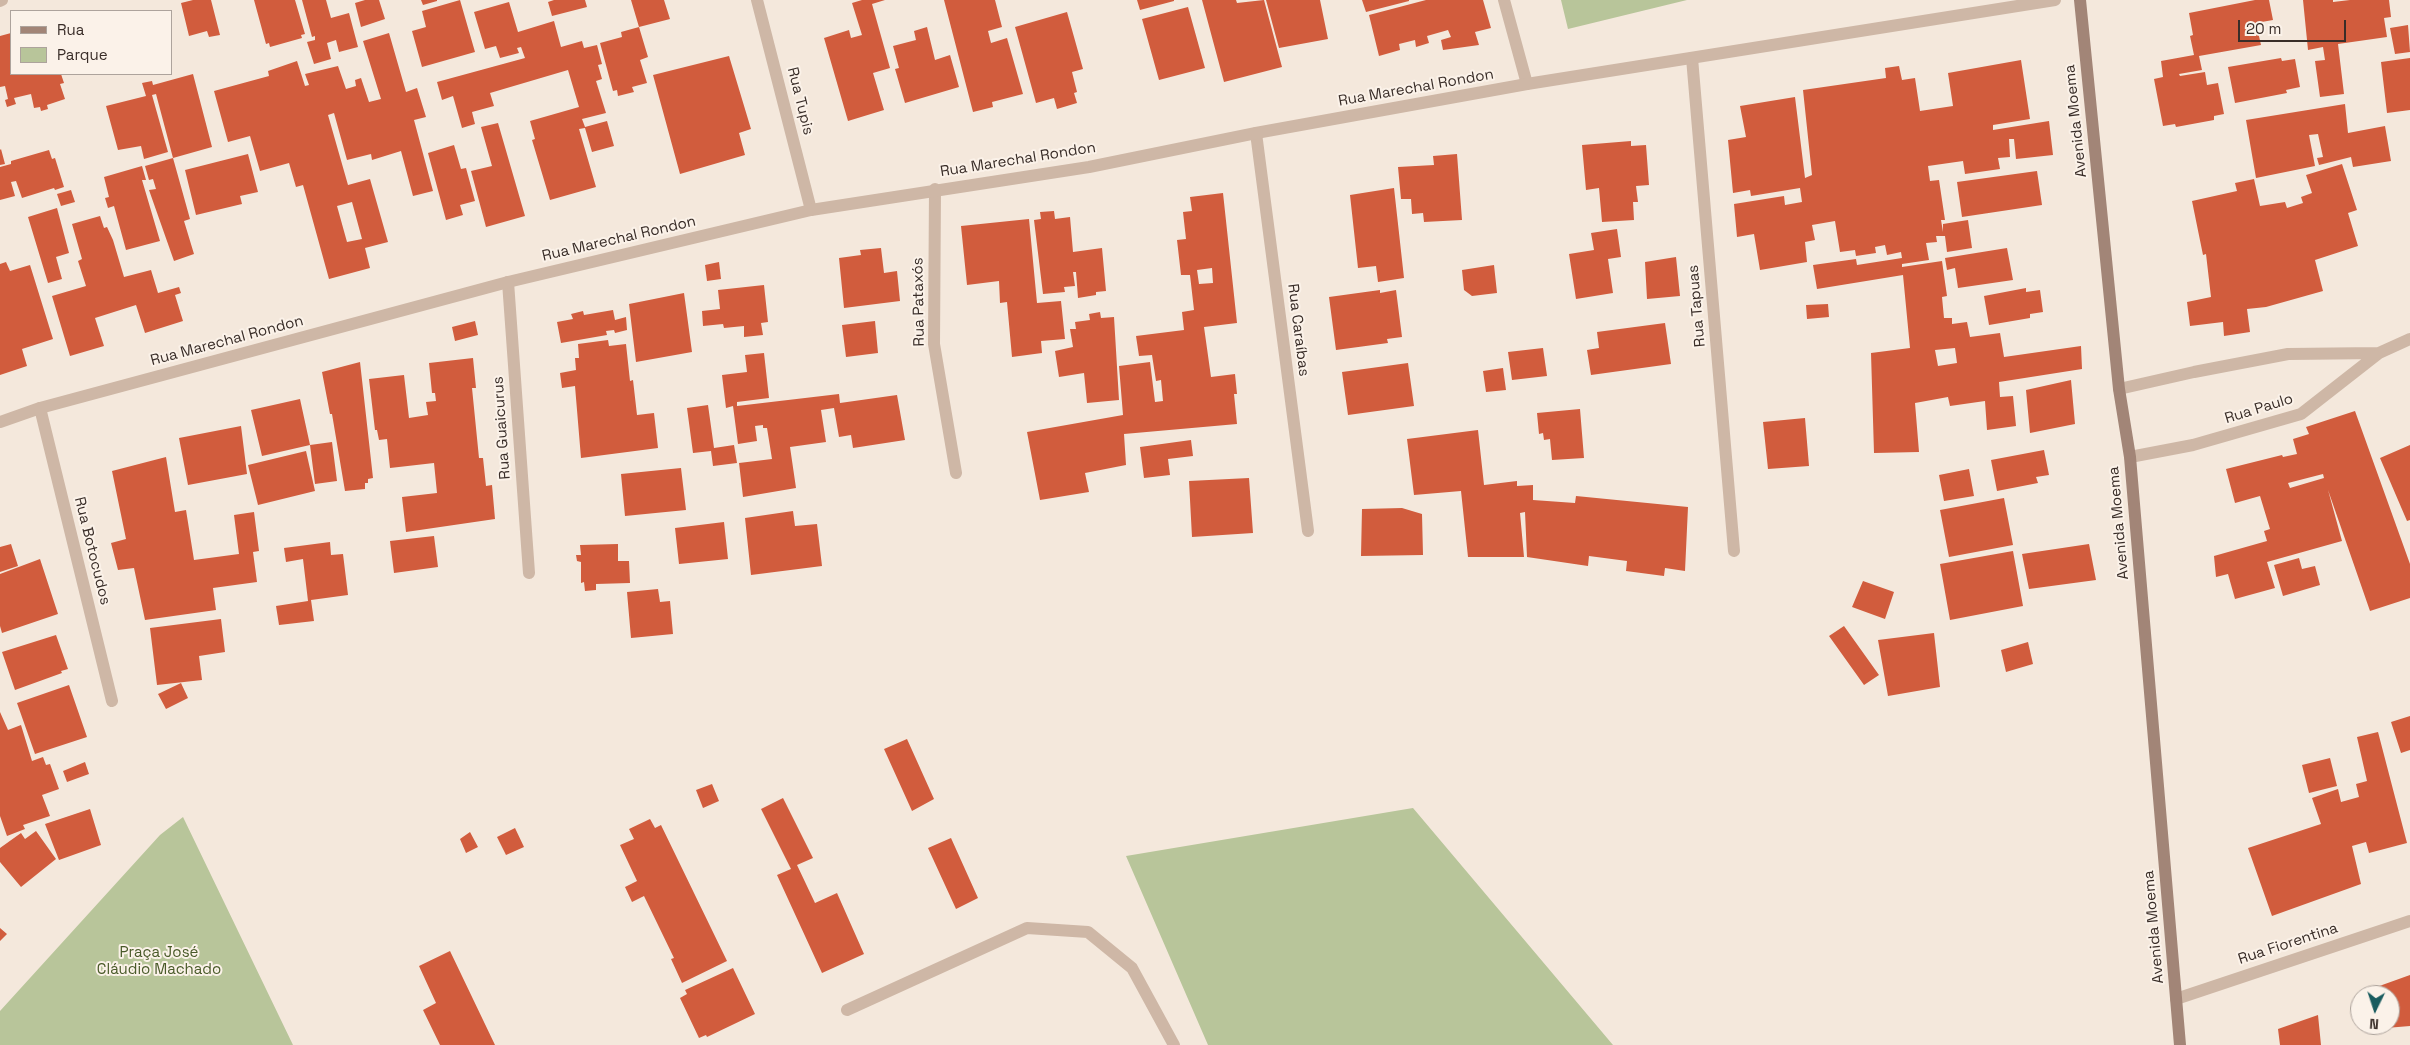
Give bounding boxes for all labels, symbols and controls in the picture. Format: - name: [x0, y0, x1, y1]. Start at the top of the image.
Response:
- legend: [10, 10, 172, 75]
- scale bar: [2240, 10, 2348, 42]
- text: 20 m: [2246, 19, 2281, 38]
- text: Rua: [57, 20, 84, 39]
- text: Parque: [57, 45, 108, 64]
- street label: Avenida Moema: [2061, 64, 2091, 178]
- street label: Rua Tupis: [783, 65, 817, 137]
- street label: Rua Marechal Rondon: [1337, 65, 1495, 111]
- street label: Rua Marechal Rondon: [939, 139, 1097, 181]
- street label: Rua Marechal Rondon: [540, 213, 698, 265]
- street label: Rua Pataxós: [909, 257, 929, 347]
- street label: Rua Tapuas: [1684, 264, 1710, 348]
- street label: Rua Caraíbas: [1283, 283, 1313, 377]
- street label: Rua Marechal Rondon: [149, 312, 305, 370]
- street label: Rua Guaicurus: [489, 376, 515, 480]
- street label: Rua Paulo: [2223, 390, 2295, 428]
- street label: Avenida Moema: [2105, 466, 2133, 580]
- street label: Rua Botocudos: [70, 495, 114, 607]
- street label: Avenida Moema: [2140, 870, 2168, 984]
- street label: Rua Fiorentina: [2236, 919, 2340, 969]
- park label: Praça José Cláudio Machado: [97, 944, 221, 979]
- north arrow: [2350, 985, 2400, 1035]
- text: N: [2369, 1015, 2379, 1033]

